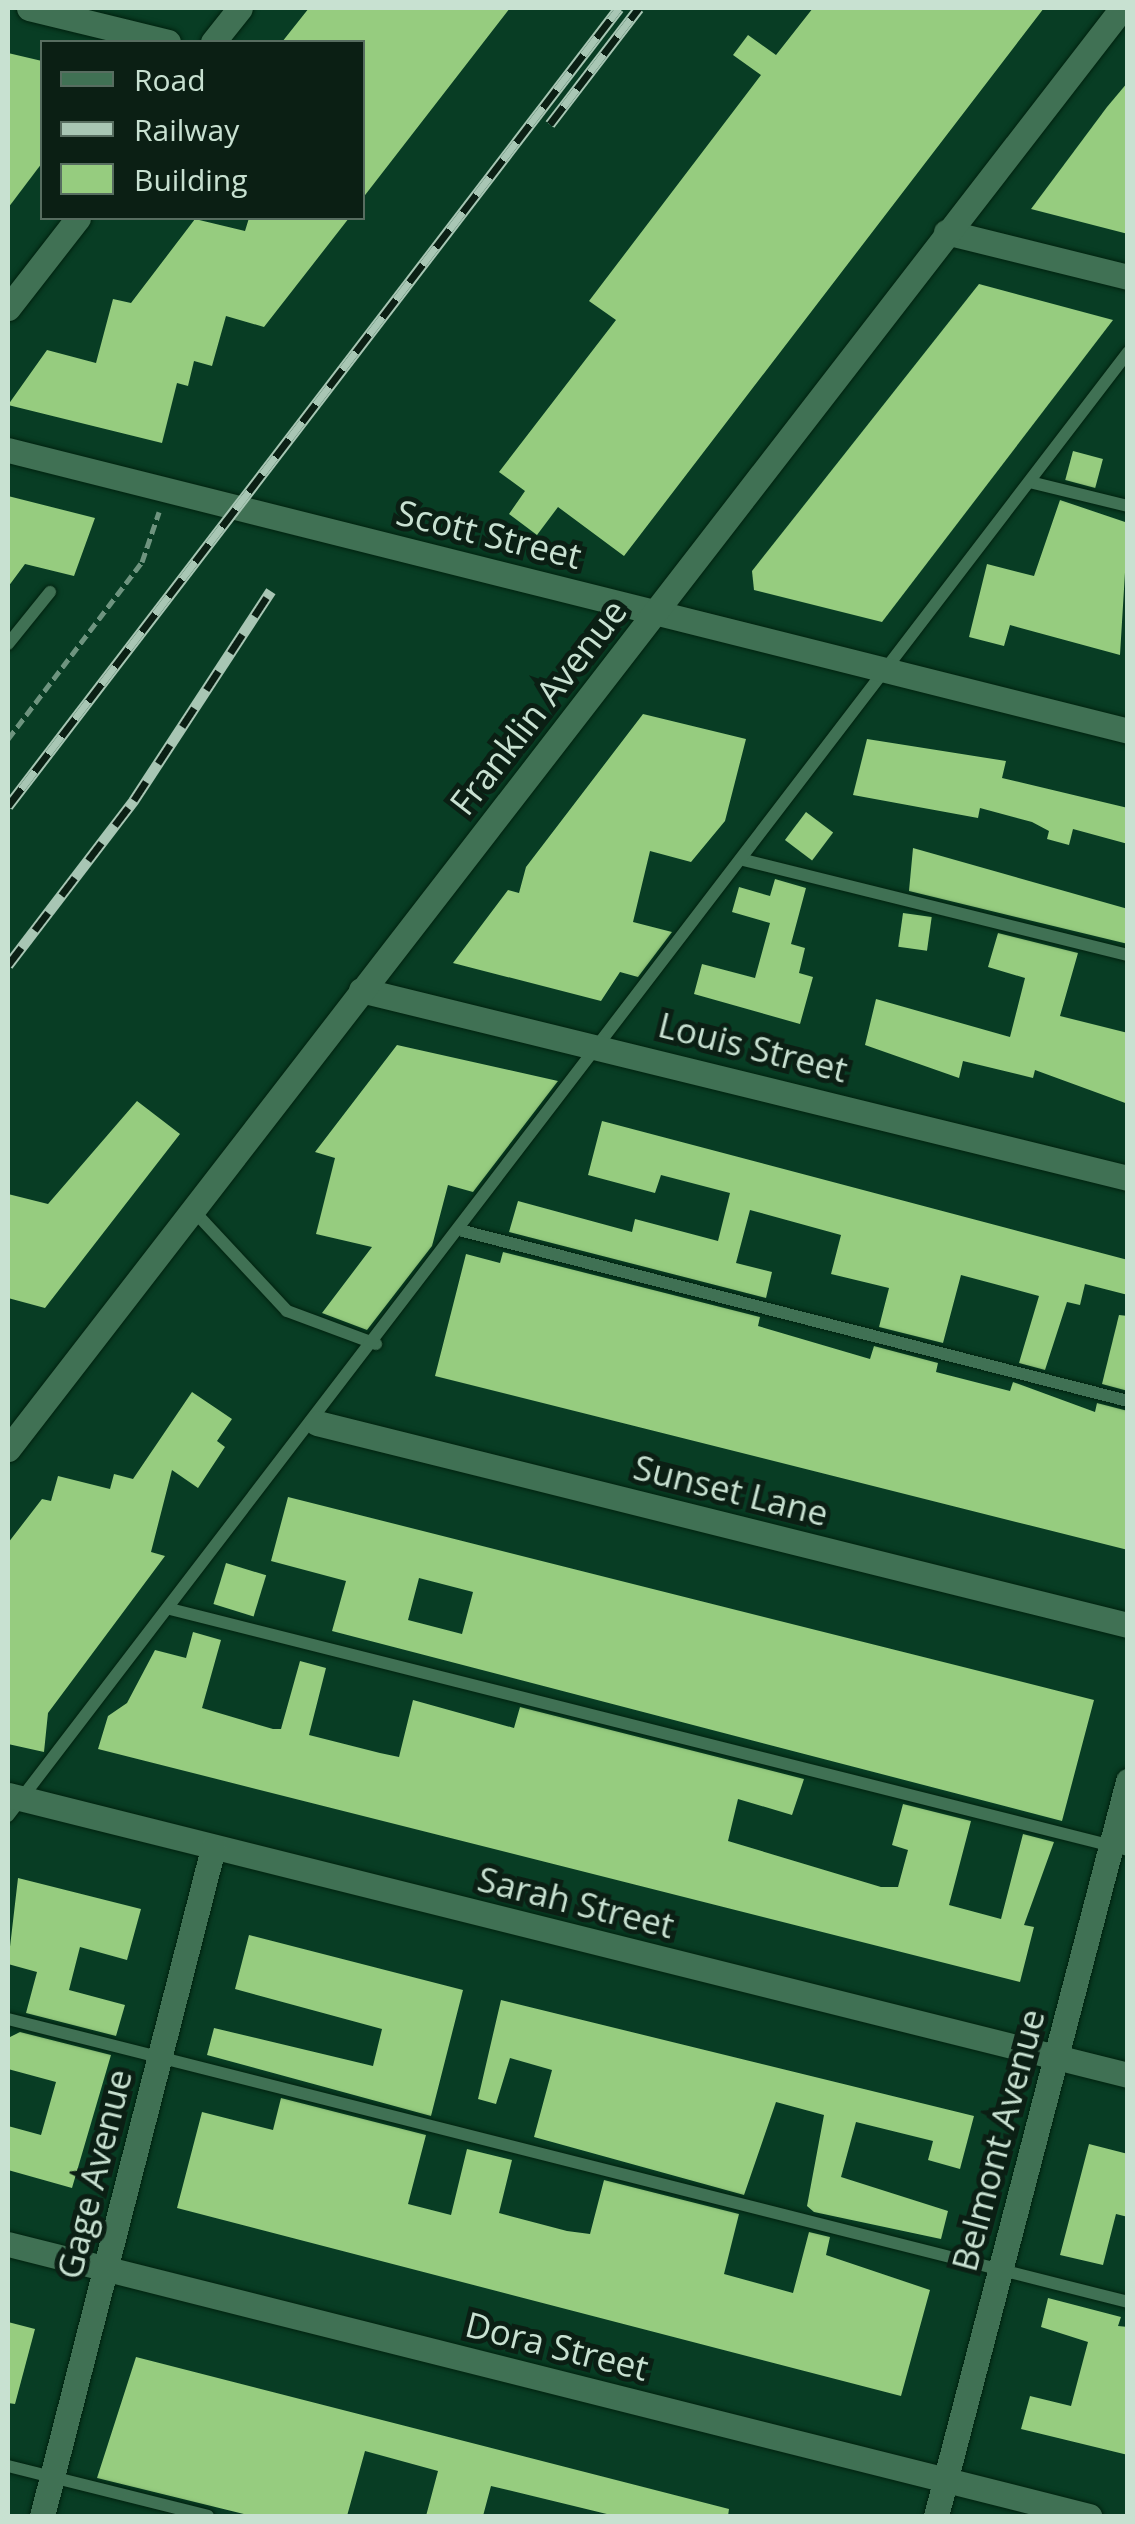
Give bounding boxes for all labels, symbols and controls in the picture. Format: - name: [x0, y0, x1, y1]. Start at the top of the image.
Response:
- legend: [40, 40, 365, 220]
- text: Road: [134, 59, 206, 100]
- text: Railway: [134, 109, 239, 150]
- text: Building: [134, 159, 248, 200]
- street label: Scott Street: [392, 491, 586, 577]
- street label: Franklin Avenue: [441, 591, 635, 823]
- street label: Louis Street: [654, 1003, 852, 1091]
- street label: Sunset Lane: [629, 1446, 833, 1534]
- street label: Sarah Street: [474, 1857, 678, 1947]
- street label: Belmont Avenue: [943, 2004, 1053, 2276]
- street label: Gage Avenue: [48, 2065, 140, 2283]
- street label: Dora Street: [461, 2303, 653, 2389]

